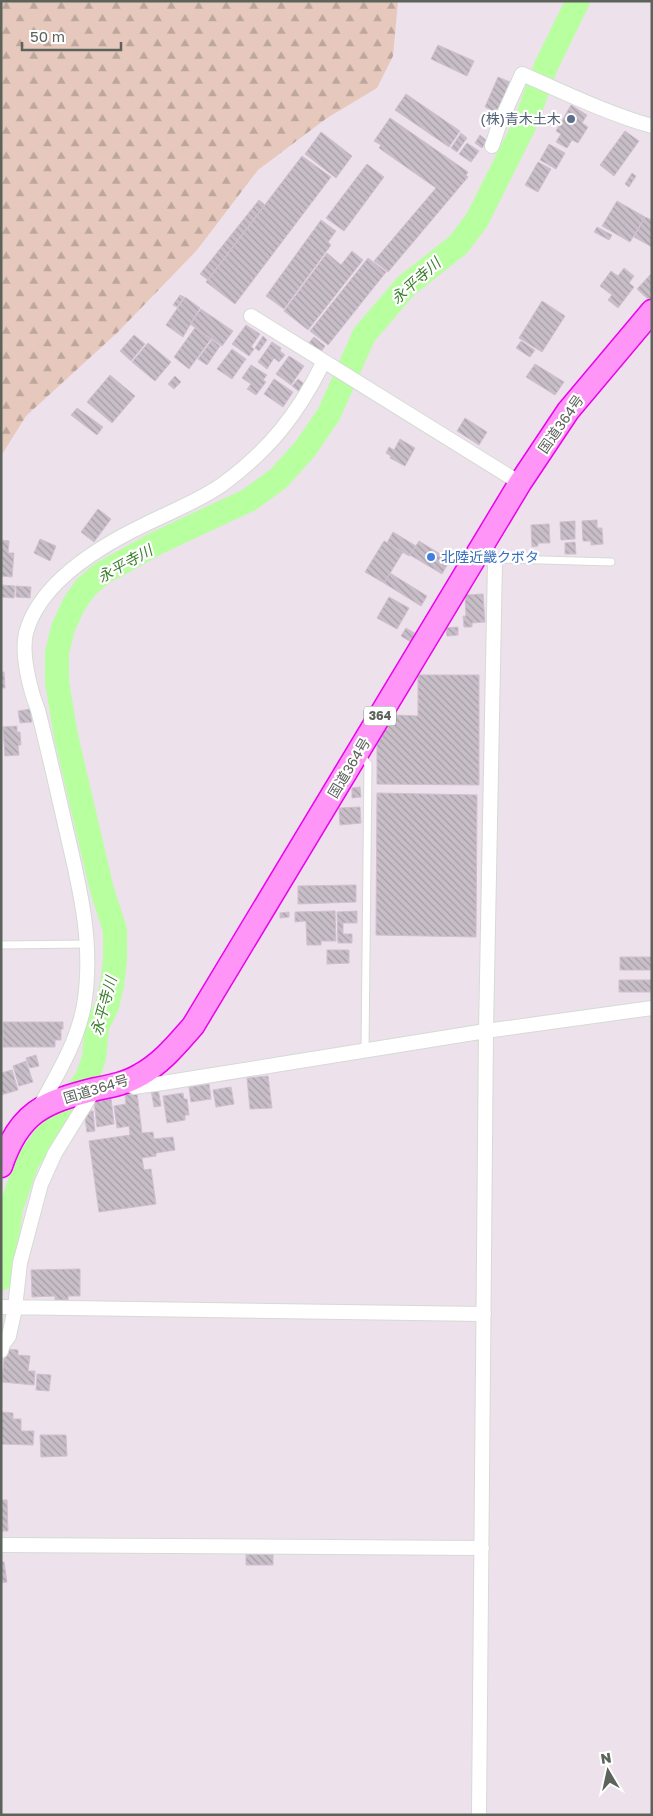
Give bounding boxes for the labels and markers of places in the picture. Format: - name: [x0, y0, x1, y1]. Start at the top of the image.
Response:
- place label: (株)青木土木: [480, 110, 561, 127]
- marker: (株)青木土木: [565, 113, 577, 125]
- place label: 北陸近畿クボタ: [441, 548, 539, 565]
- marker: 北陸近畿クボタ: [425, 551, 437, 563]

